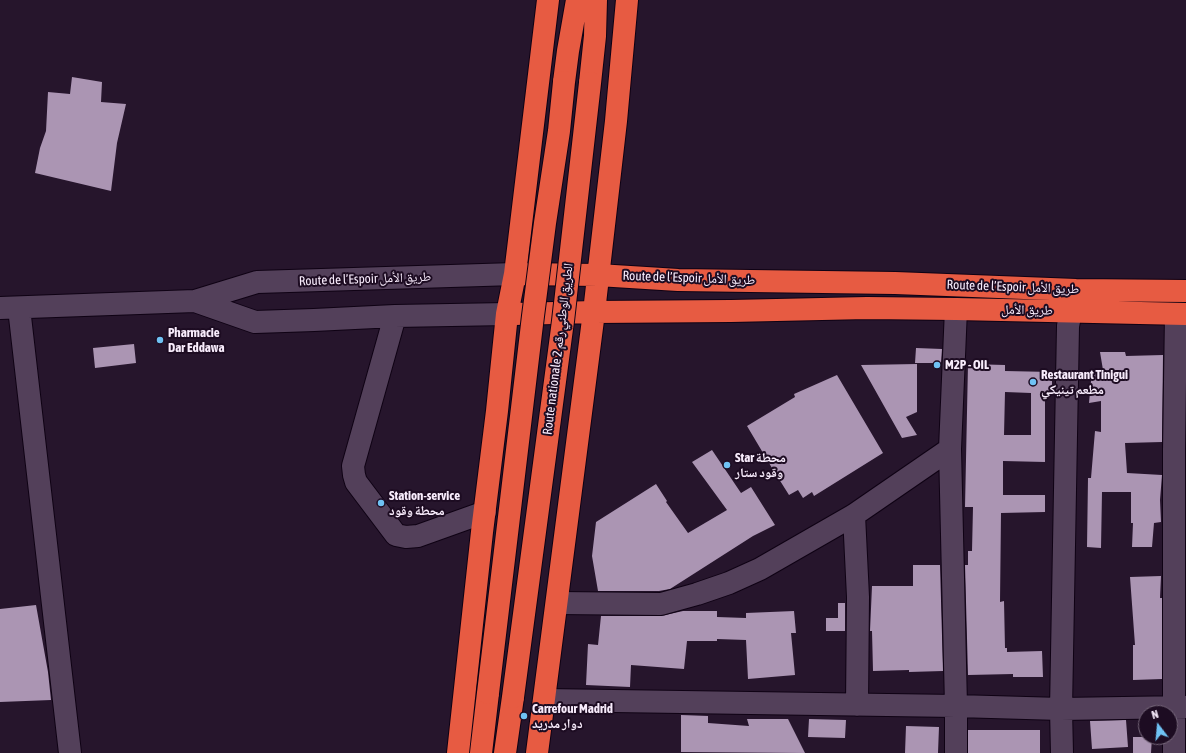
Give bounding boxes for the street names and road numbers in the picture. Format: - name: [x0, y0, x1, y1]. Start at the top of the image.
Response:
- street label: Route nationale الطريق الوطني رقم 2: [540, 262, 576, 436]
- street label: Route de l’Espoir طريق الأمل: [622, 268, 756, 288]
- street label: Route de l’Espoir طريق الأمل: [298, 269, 432, 289]
- street label: Route de l’Espoir طريق الأمل: [946, 277, 1080, 297]
- street label: طريق الأمل: [1001, 302, 1053, 318]

